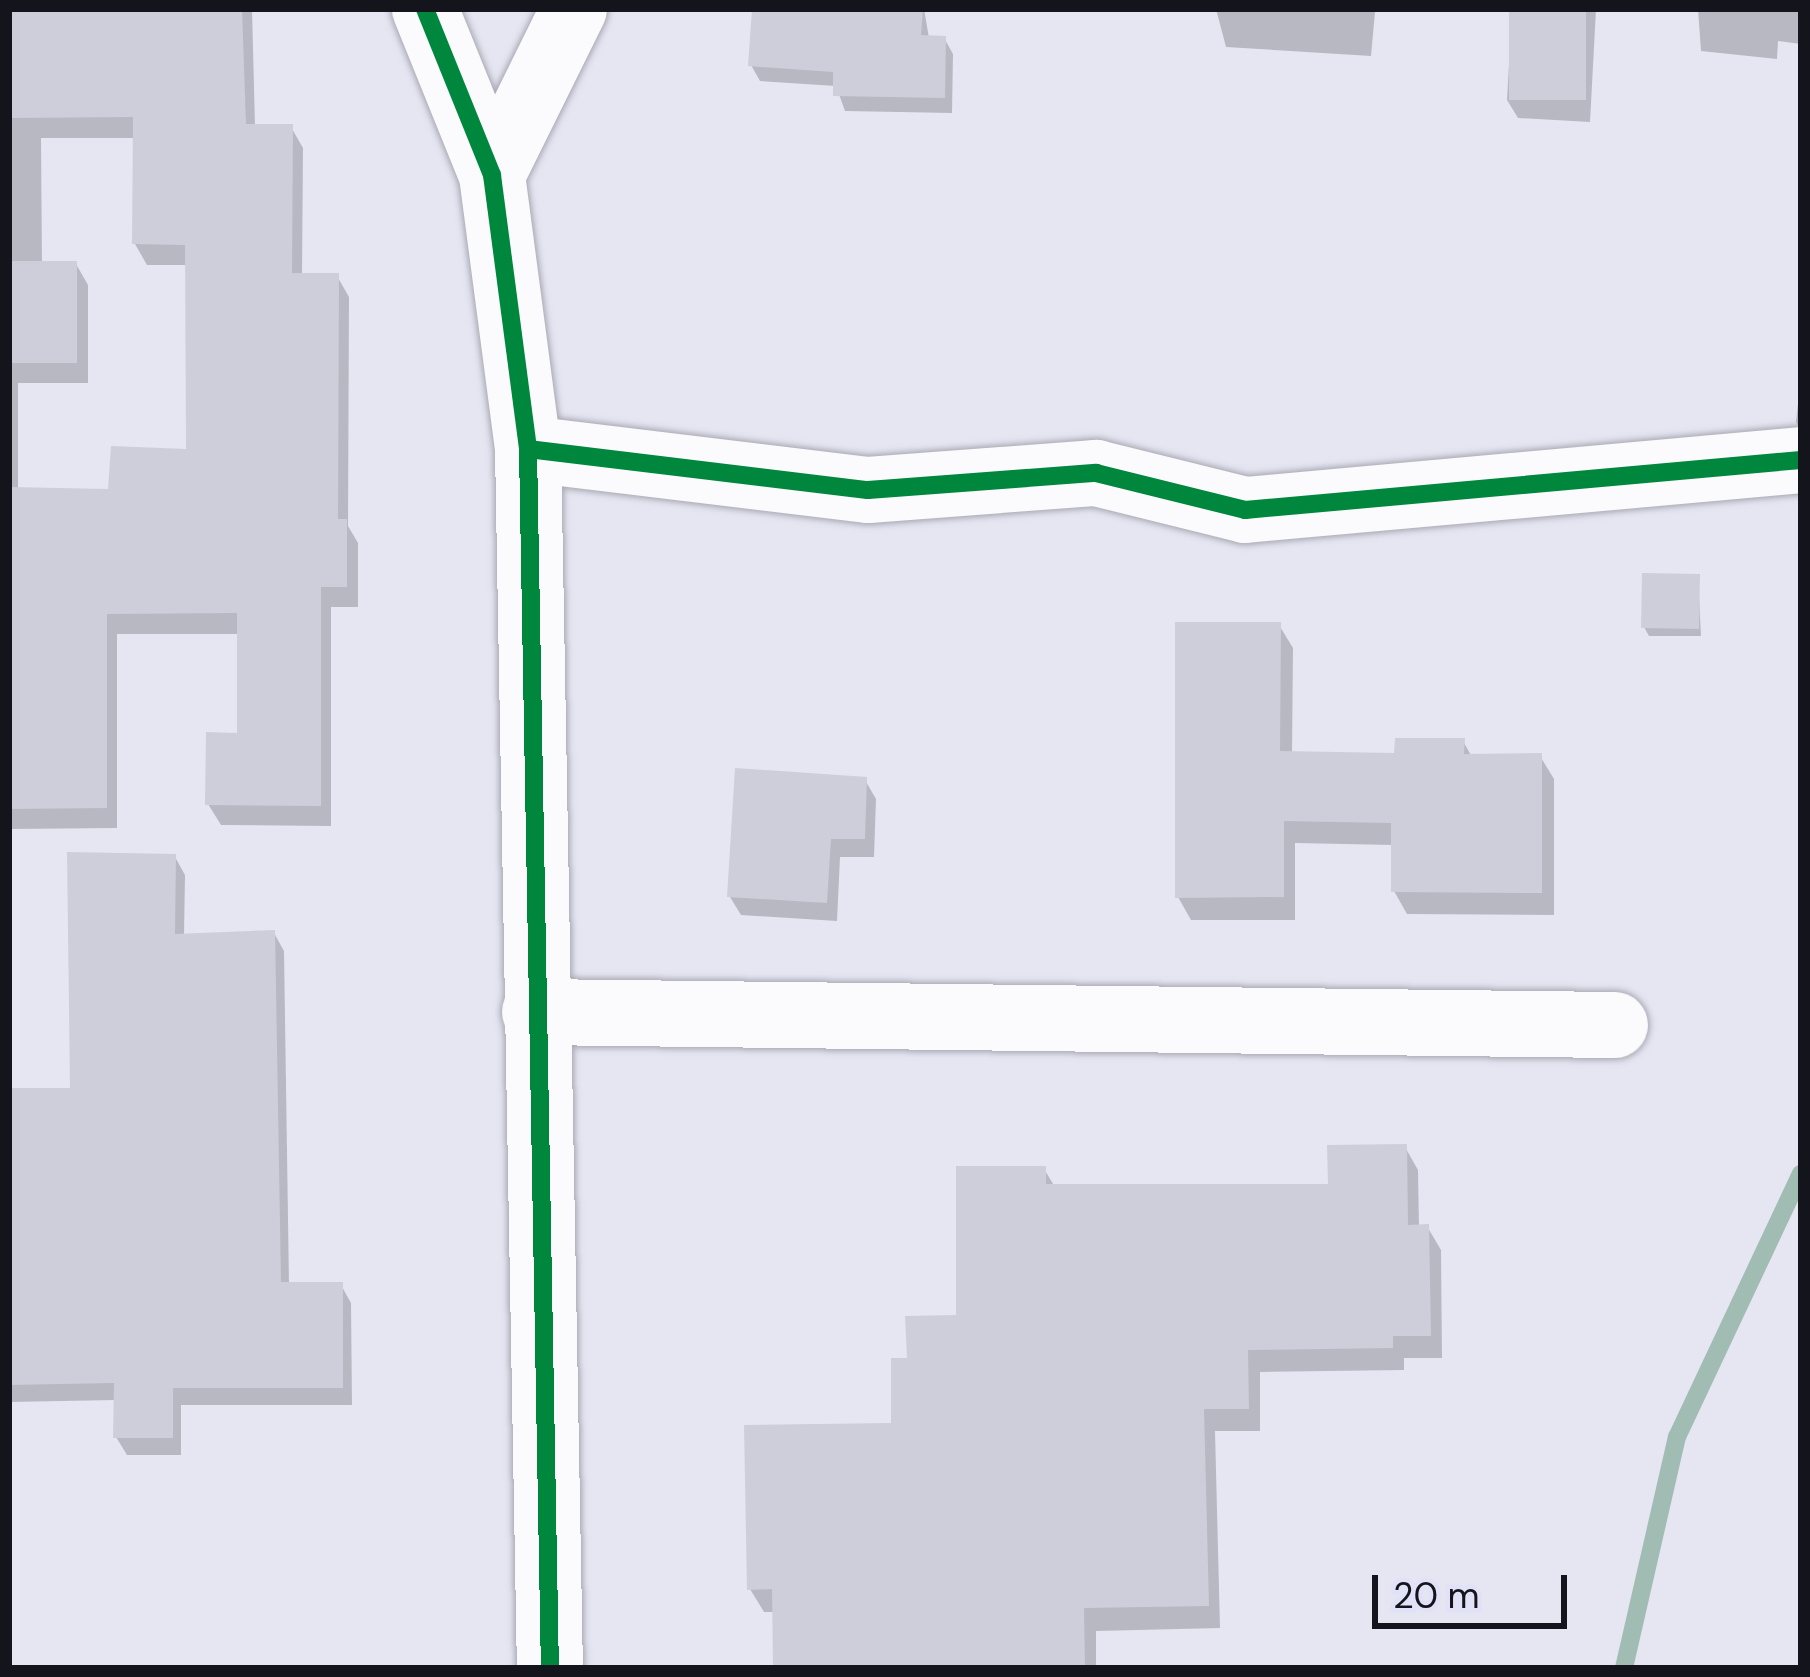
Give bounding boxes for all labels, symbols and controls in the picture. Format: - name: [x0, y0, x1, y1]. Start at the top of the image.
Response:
- scale bar: [1378, 1551, 1573, 1625]
- text: 20 m: [1393, 1572, 1480, 1619]

